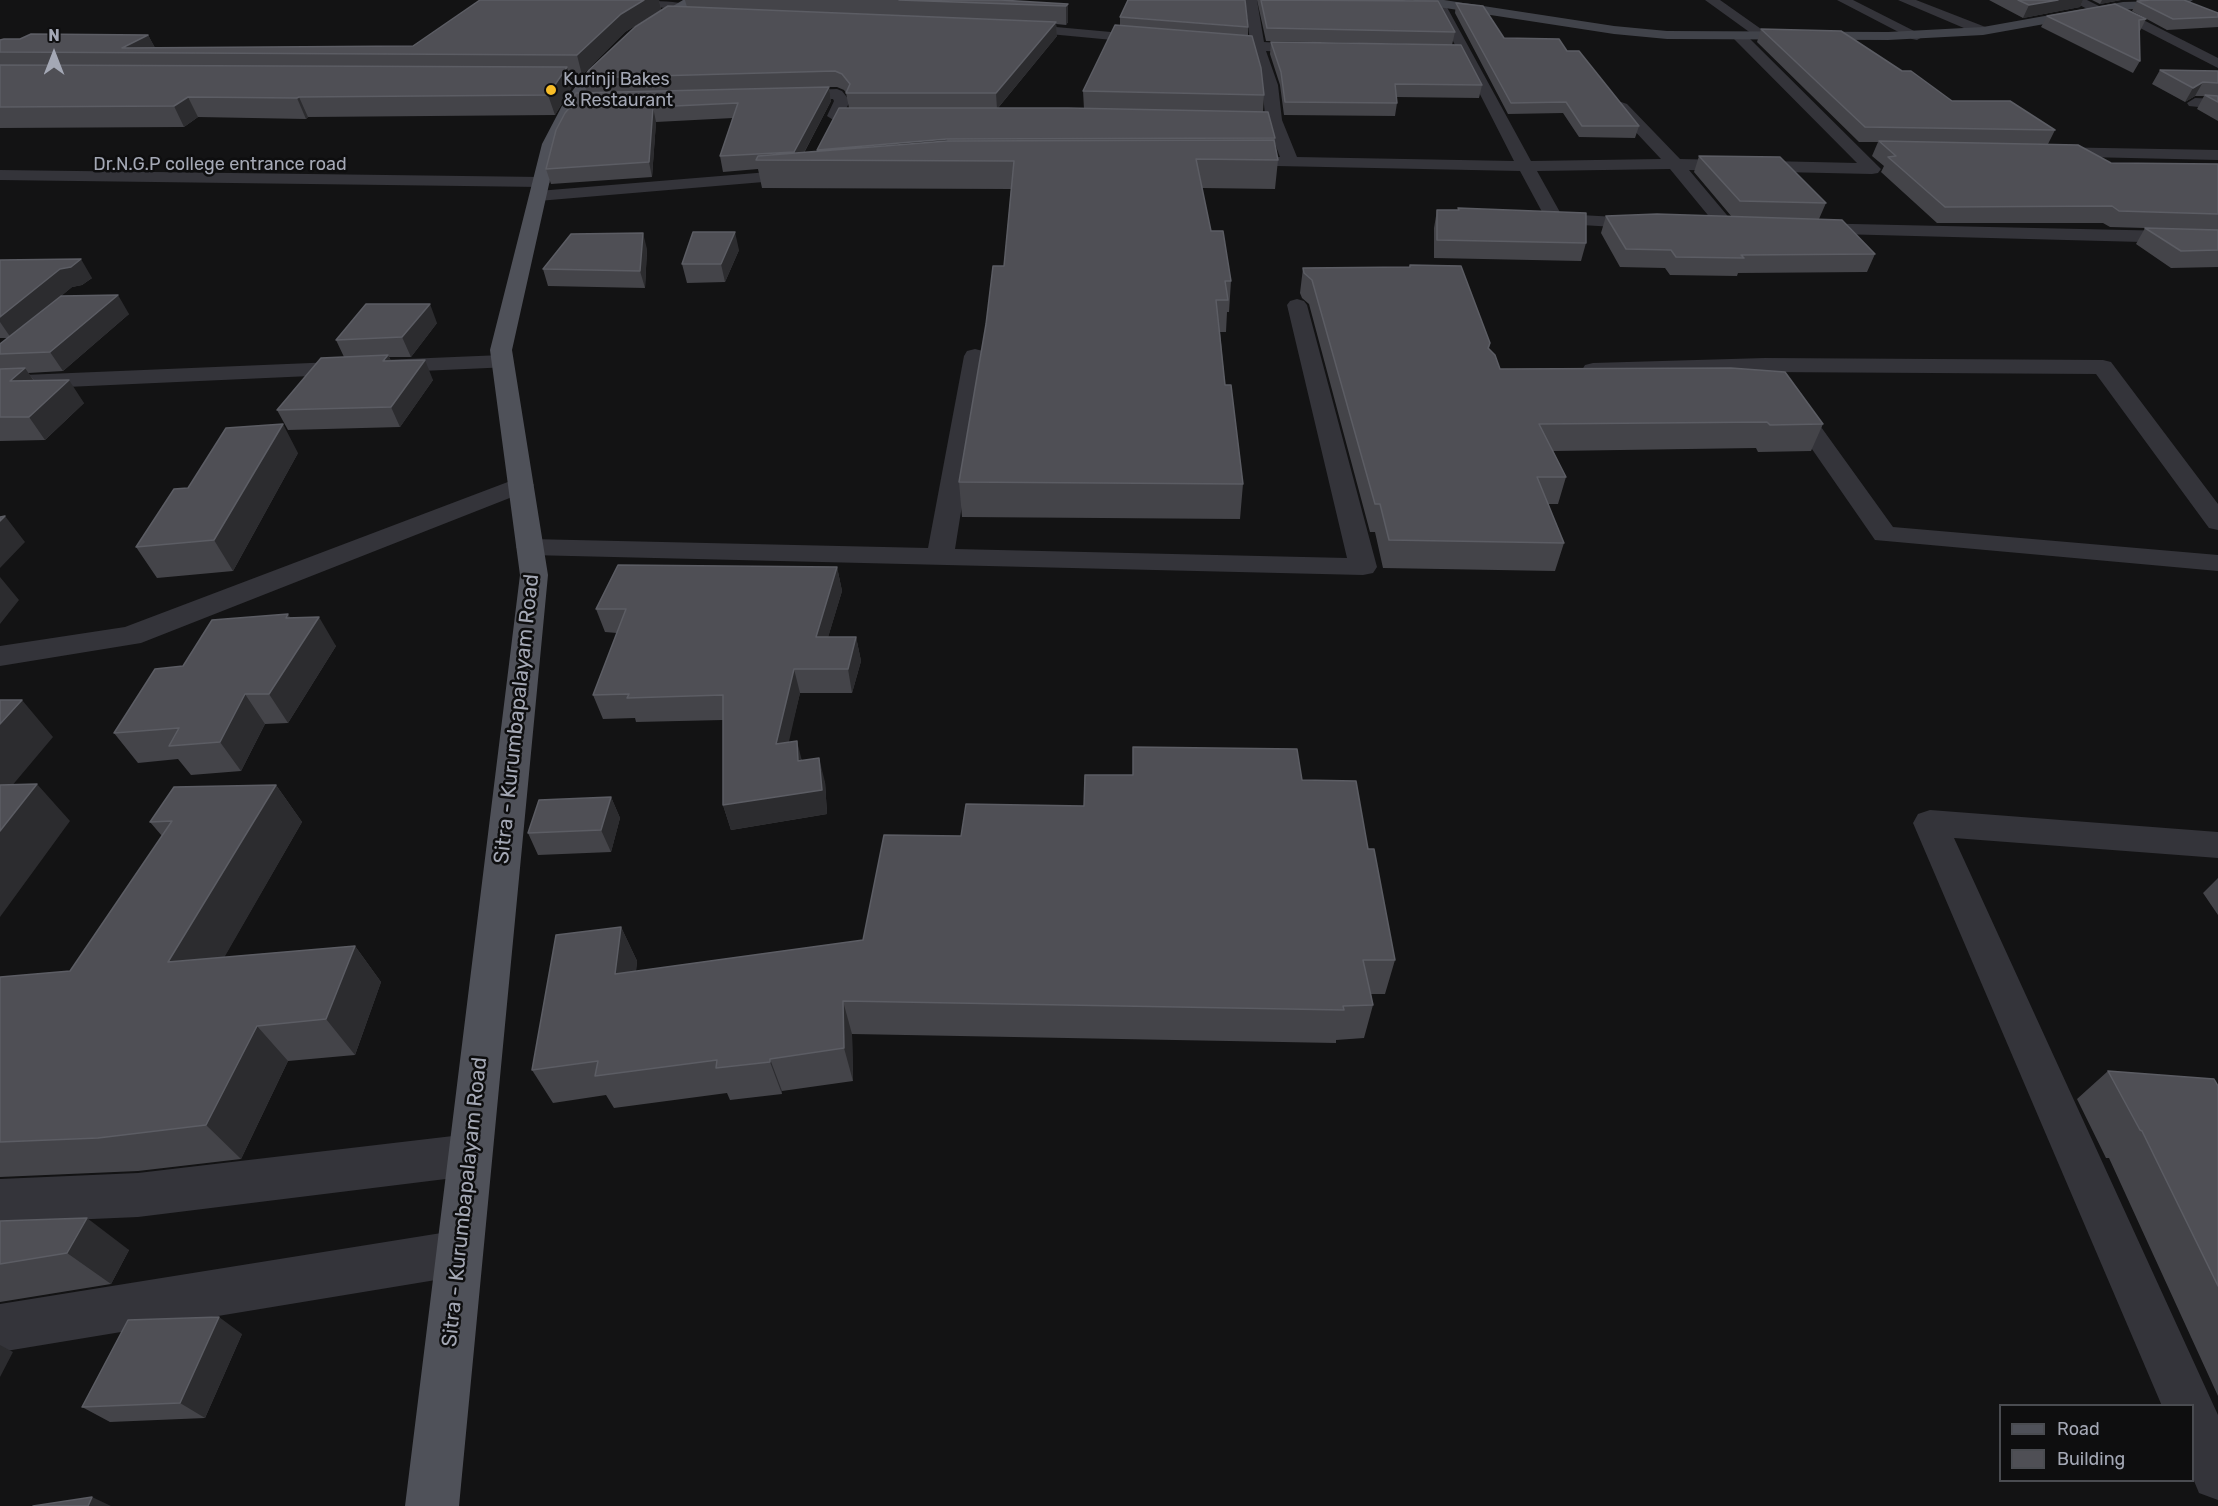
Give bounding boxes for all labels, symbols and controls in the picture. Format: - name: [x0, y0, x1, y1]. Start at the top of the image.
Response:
- north arrow: [24, 24, 84, 84]
- text: N: [48, 26, 60, 45]
- place label: Kurinji Bakes & Restaurant: [563, 69, 673, 112]
- marker: Kurinji Bakes & Restaurant: [544, 83, 558, 97]
- street label: Dr.N.G.P college entrance road: [93, 154, 347, 176]
- street label: Sitra - Kurumbapalayam Road: [489, 573, 545, 865]
- street label: Sitra - Kurumbapalayam Road: [437, 1056, 493, 1348]
- legend: [1999, 1404, 2194, 1482]
- text: Road: [2057, 1418, 2100, 1440]
- text: Building: [2057, 1448, 2125, 1470]

